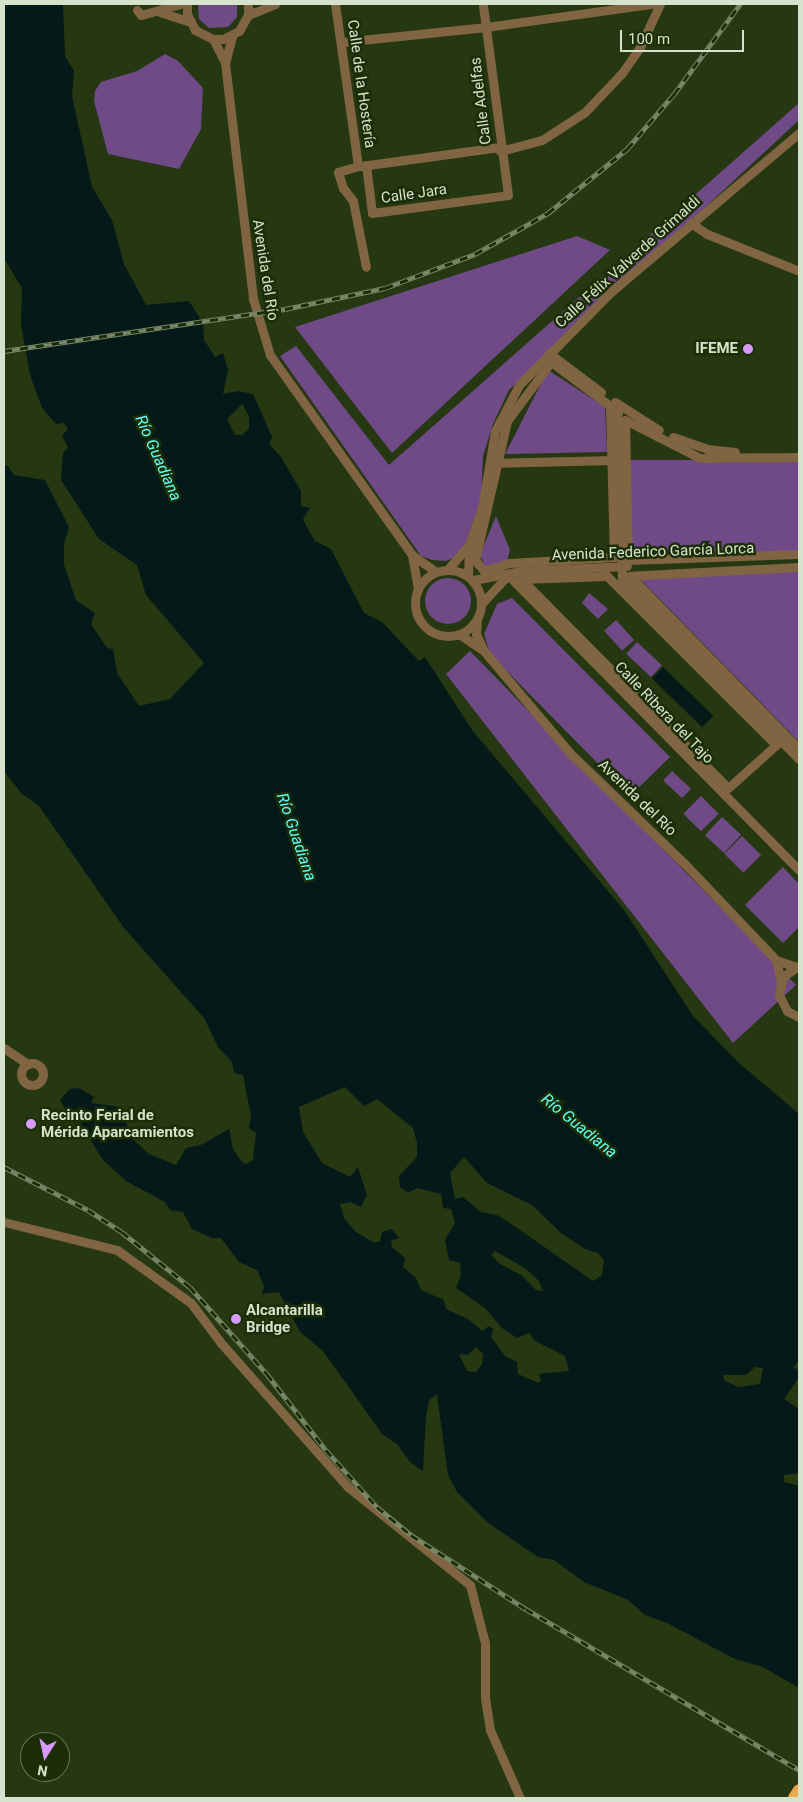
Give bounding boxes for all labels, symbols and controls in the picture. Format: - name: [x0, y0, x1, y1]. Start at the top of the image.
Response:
- street label: Calle de la Hostería: [343, 19, 379, 149]
- scale bar: [623, 20, 747, 52]
- text: 100 m: [628, 30, 670, 48]
- street label: Calle Adelfas: [467, 56, 495, 146]
- street label: Calle Jara: [380, 180, 448, 208]
- street label: Calle Félix Valverde Grimaldi: [552, 192, 704, 332]
- street label: Avenida del Río: [248, 218, 282, 322]
- place label: IFEME: [695, 340, 738, 358]
- marker: IFEME: [742, 343, 754, 355]
- water label: Río Guadiana: [131, 412, 185, 504]
- street label: Avenida Federico García Lorca: [551, 539, 755, 565]
- street label: Calle Ribera del Tajo: [611, 658, 717, 768]
- street label: Avenida del Río: [594, 756, 680, 840]
- water label: Río Guadiana: [272, 791, 320, 883]
- water label: Río Guadiana: [537, 1090, 621, 1162]
- place label: Recinto Ferial de Mérida Aparcamientos: [41, 1106, 194, 1141]
- marker: Recinto Ferial de Mérida Aparcamientos: [25, 1118, 37, 1130]
- place label: Alcantarilla Bridge: [246, 1301, 323, 1336]
- marker: Alcantarilla Bridge: [230, 1313, 242, 1325]
- north arrow: [20, 1732, 70, 1782]
- text: N: [36, 1762, 49, 1780]

